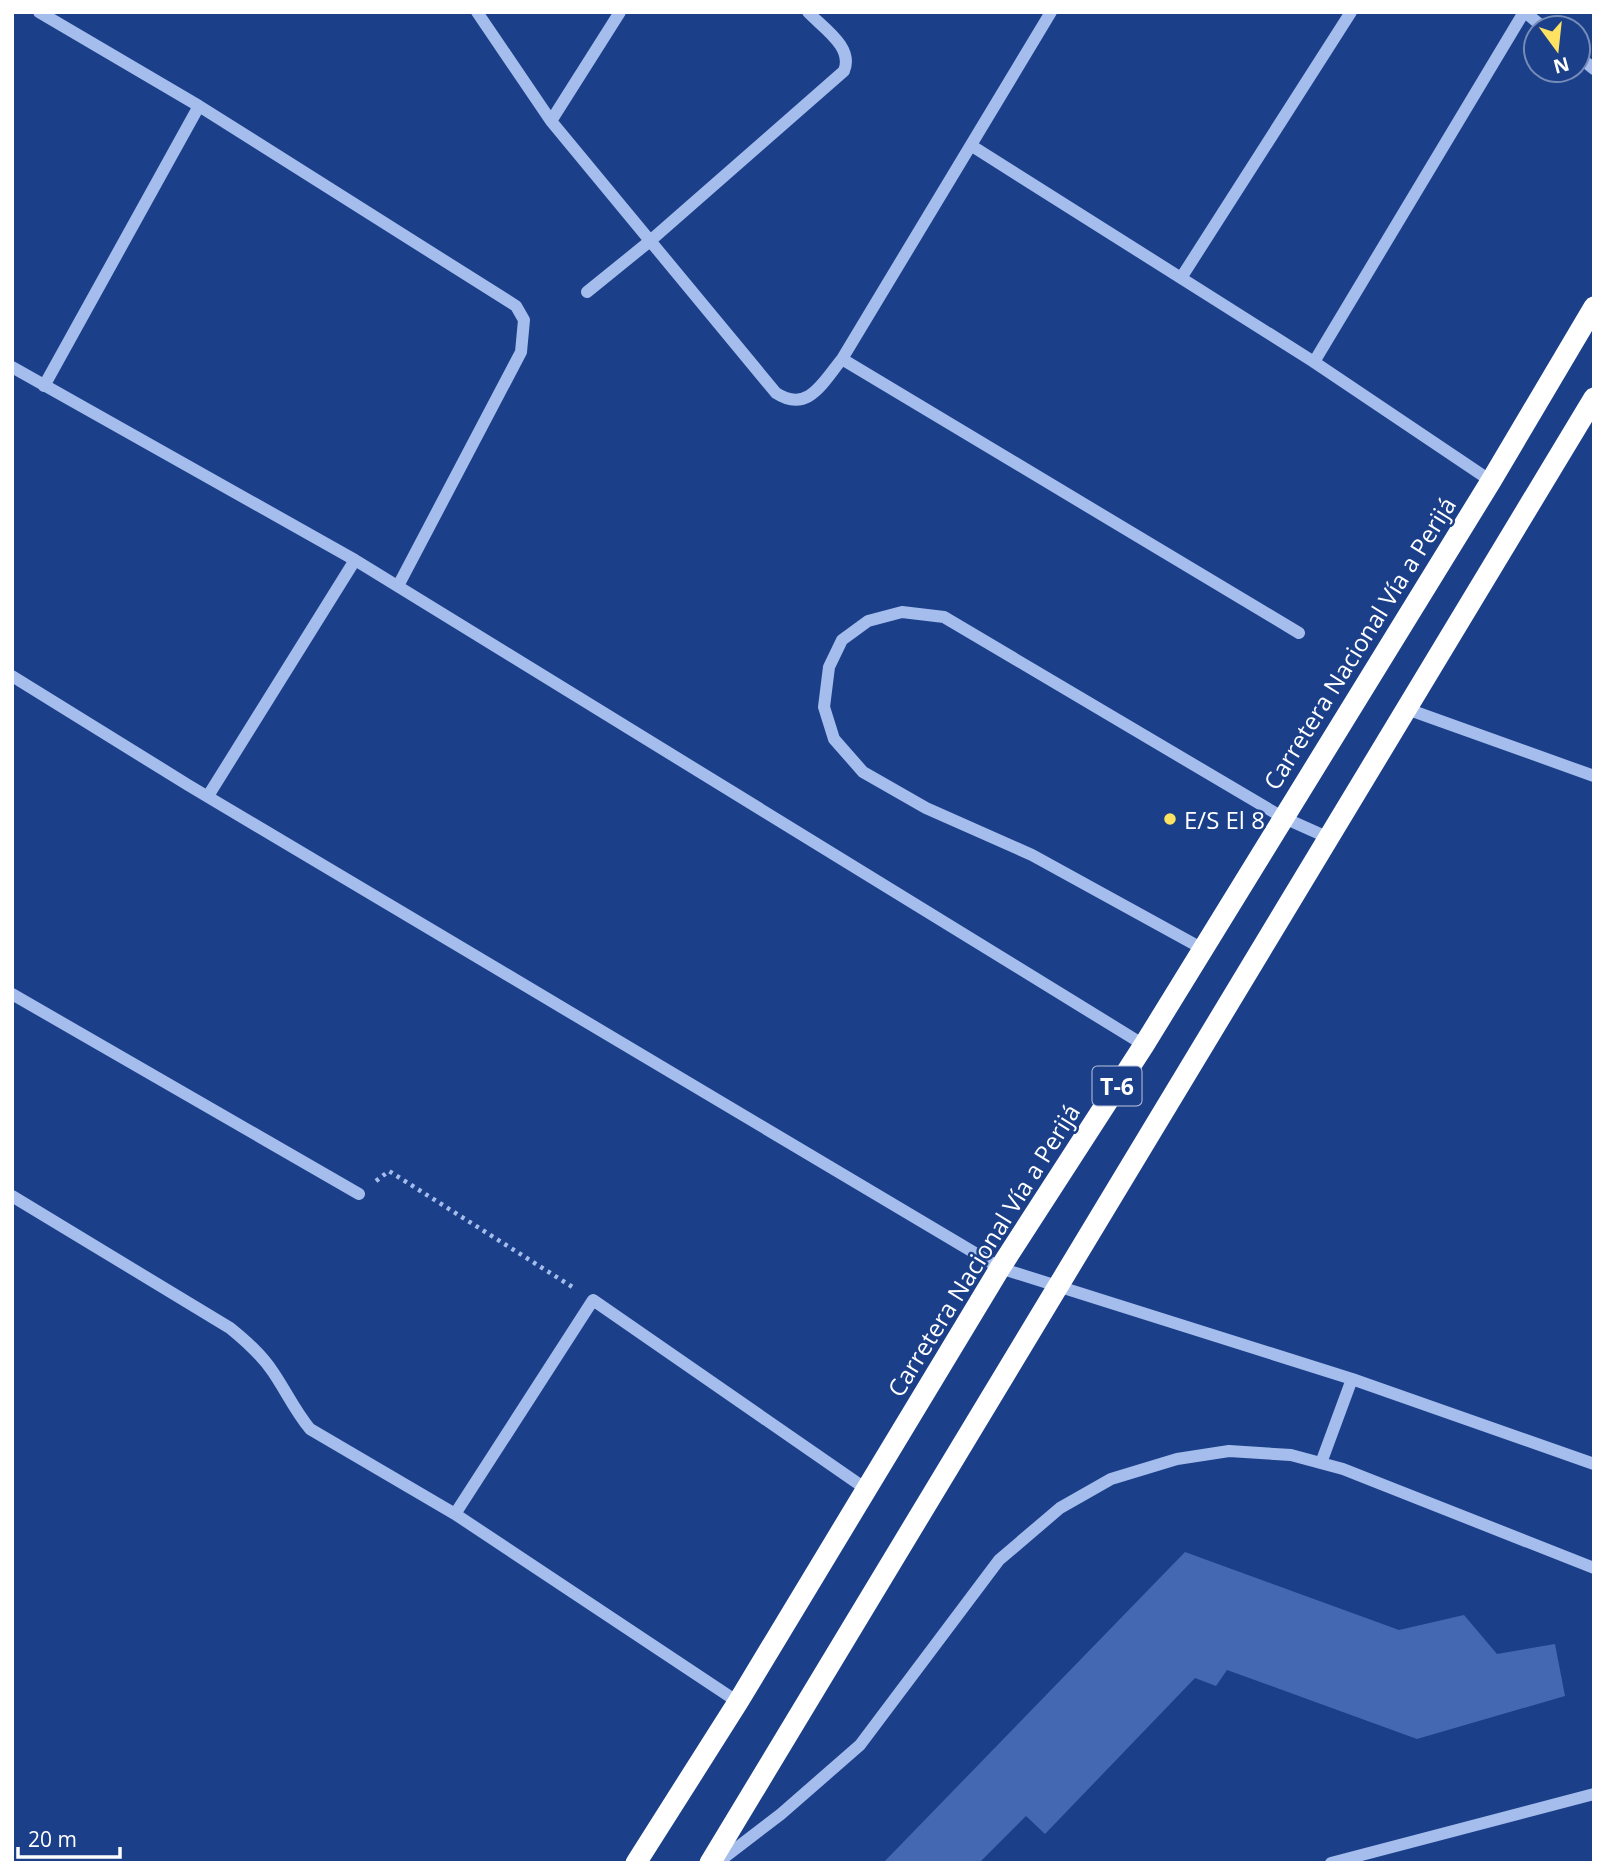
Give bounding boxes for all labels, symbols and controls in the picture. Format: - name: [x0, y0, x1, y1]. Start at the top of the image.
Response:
- north arrow: [1522, 14, 1592, 84]
- text: N: [1551, 51, 1572, 80]
- street label: Carretera Nacional Vía a Perijá: [1255, 490, 1463, 796]
- place label: E/S El 8: [1184, 803, 1265, 836]
- marker: E/S El 8: [1162, 811, 1178, 827]
- road number: T-6: [1092, 1066, 1142, 1106]
- street label: Carretera Nacional Vía a Perijá: [879, 1097, 1087, 1403]
- scale bar: [18, 1815, 119, 1859]
- text: 20 m: [28, 1825, 77, 1853]

